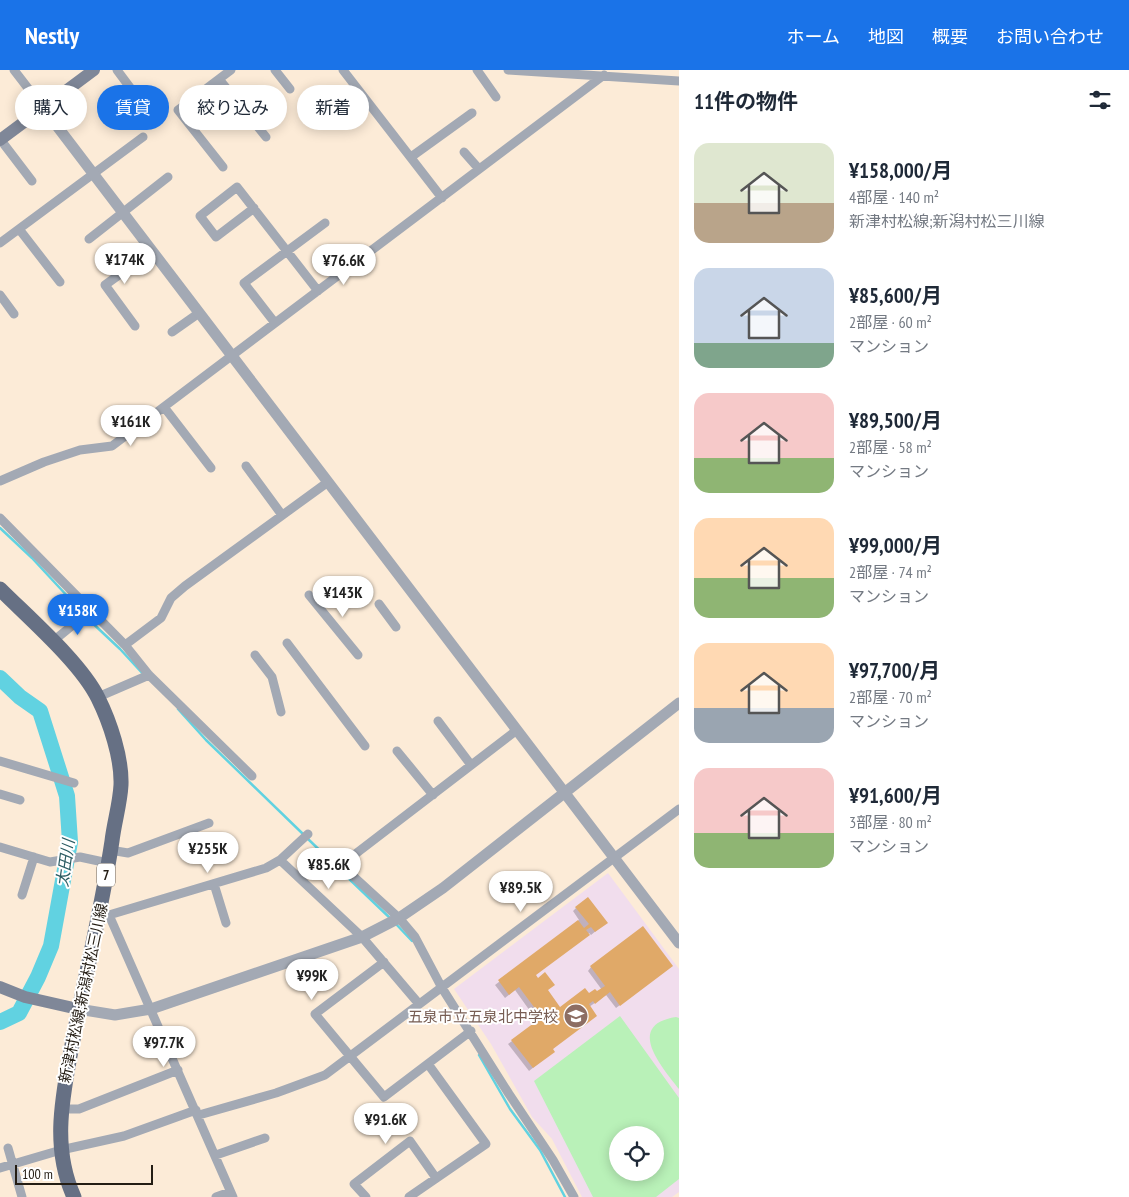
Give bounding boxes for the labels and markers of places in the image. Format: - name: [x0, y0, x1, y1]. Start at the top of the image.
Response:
- pin: ¥174K: [90, 242, 160, 285]
- pin: ¥76.6K: [303, 244, 385, 286]
- pin: ¥161K: [96, 404, 166, 447]
- pin: ¥143K: [308, 576, 378, 618]
- pin: ¥158K: [43, 594, 113, 636]
- pin: ¥255K: [173, 832, 243, 874]
- pin: ¥85.6K: [288, 848, 370, 890]
- pin: ¥89.5K: [480, 870, 562, 913]
- pin: ¥99K: [282, 958, 342, 1001]
- school or university icon: 五泉市立五泉北中学校: [563, 1003, 589, 1029]
- place label: 五泉市立五泉北中学校: [408, 1007, 558, 1026]
- pin: ¥97.7K: [123, 1026, 205, 1068]
- pin: ¥91.6K: [345, 1102, 427, 1145]

